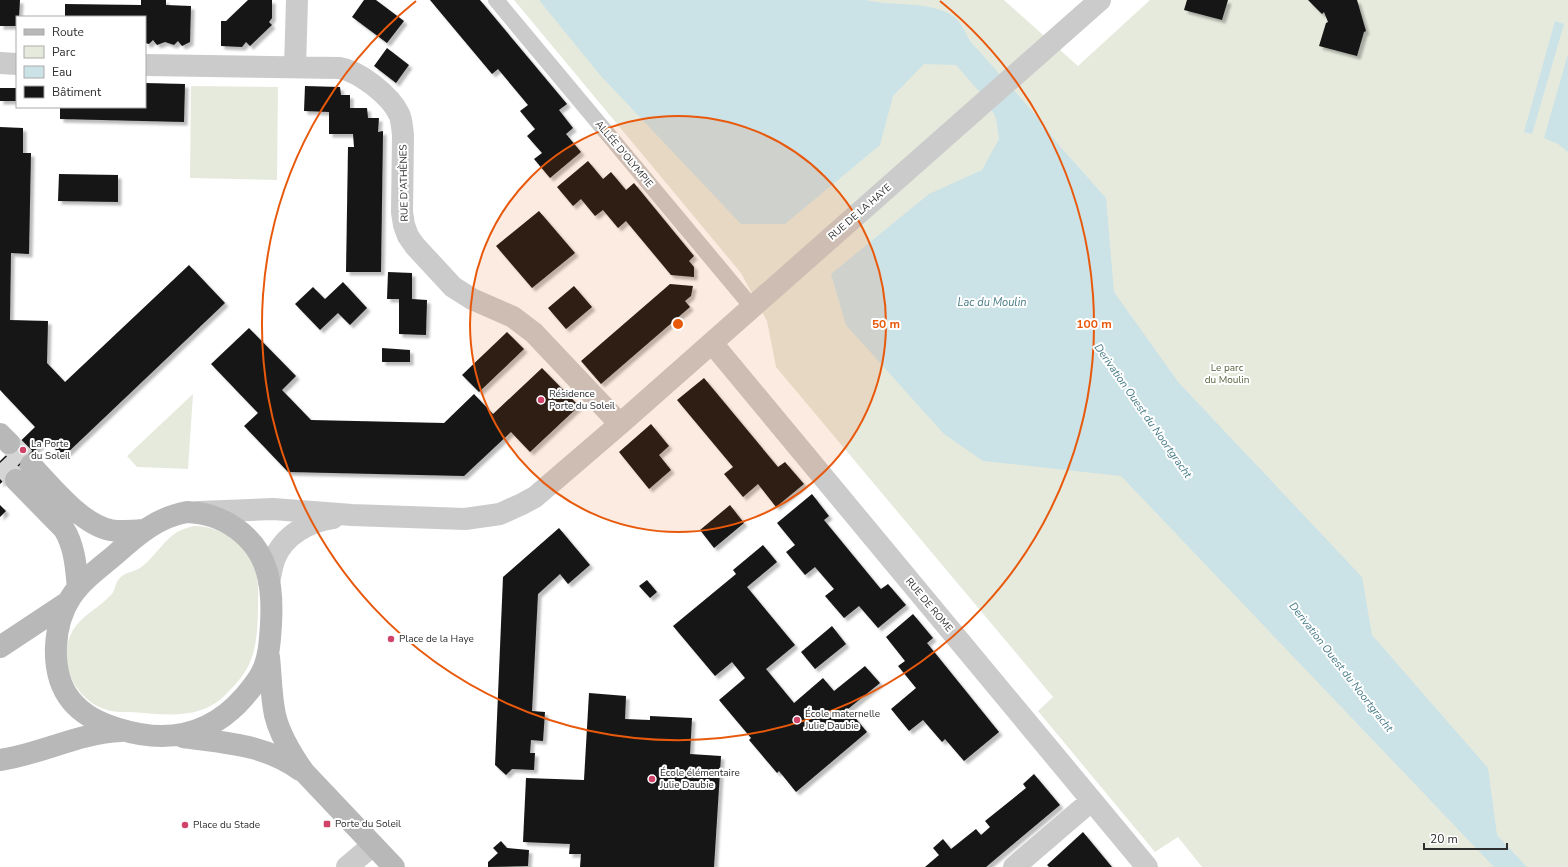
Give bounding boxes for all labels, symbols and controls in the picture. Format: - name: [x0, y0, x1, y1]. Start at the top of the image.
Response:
- legend: [16, 16, 146, 108]
- text: Route: [52, 24, 84, 40]
- text: Parc: [52, 44, 76, 60]
- text: Eau: [52, 64, 72, 80]
- text: Bâtiment: [52, 84, 102, 100]
- street label: ALLÉE D'OLYMPIE: [592, 118, 656, 191]
- street label: RUE D'ATHÈNES: [396, 144, 412, 222]
- street label: RUE DE LA HAYE: [825, 181, 895, 243]
- water label: Lac du Moulin: [958, 295, 1026, 310]
- text: 50 m: [872, 316, 900, 332]
- text: 100 m: [1076, 316, 1112, 332]
- centre of rings: [671, 317, 685, 331]
- water label: Derivation Ouest du Noortgracht: [1091, 341, 1196, 482]
- park label: Le parc du Moulin: [1205, 361, 1249, 387]
- place label: Résidence Porte du Soleil: [549, 387, 615, 413]
- marker: Résidence Porte du Soleil: [536, 395, 546, 405]
- place label: La Porte du Soleil: [31, 437, 70, 463]
- marker: La Porte du Soleil: [18, 445, 28, 455]
- street label: RUE DE ROME: [902, 575, 956, 635]
- water label: Derivation Ouest du Noortgracht: [1286, 599, 1397, 736]
- place label: Place de la Haye: [399, 632, 474, 646]
- marker: Place de la Haye: [386, 634, 396, 644]
- place label: École maternelle Julie Daubie: [804, 707, 880, 733]
- marker: École maternelle Julie Daubie: [792, 715, 802, 725]
- place label: École élémentaire Julie Daubie: [659, 766, 740, 792]
- marker: École élémentaire Julie Daubie: [647, 774, 657, 784]
- place label: Porte du Soleil: [335, 817, 401, 831]
- place label: Place du Stade: [193, 818, 260, 832]
- marker: Porte du Soleil: [322, 819, 332, 829]
- marker: Place du Stade: [180, 820, 190, 830]
- scale bar: [1424, 825, 1507, 851]
- text: 20 m: [1430, 831, 1458, 847]

